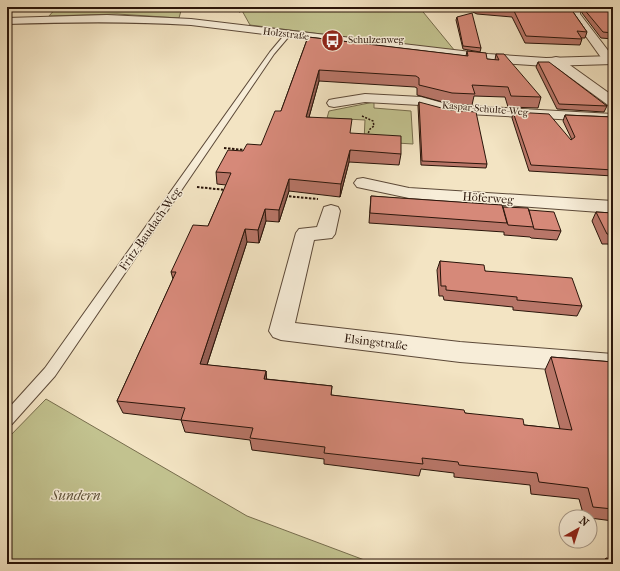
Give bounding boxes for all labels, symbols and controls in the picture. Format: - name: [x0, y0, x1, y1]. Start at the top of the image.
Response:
- street label: Holzstraße: [262, 25, 310, 43]
- bus stop icon: Schulzenweg: [320, 27, 346, 53]
- place label: Schulzenweg: [348, 34, 405, 46]
- street label: Kaspar-Schulte-Weg: [441, 99, 529, 119]
- street label: Fritz-Baudach-Weg: [116, 184, 184, 273]
- street label: Höferweg: [462, 189, 515, 207]
- street label: Elsingstraße: [343, 331, 409, 353]
- park label: Sundern: [50, 487, 101, 504]
- north arrow: [558, 509, 598, 549]
- text: N: [577, 514, 592, 530]

